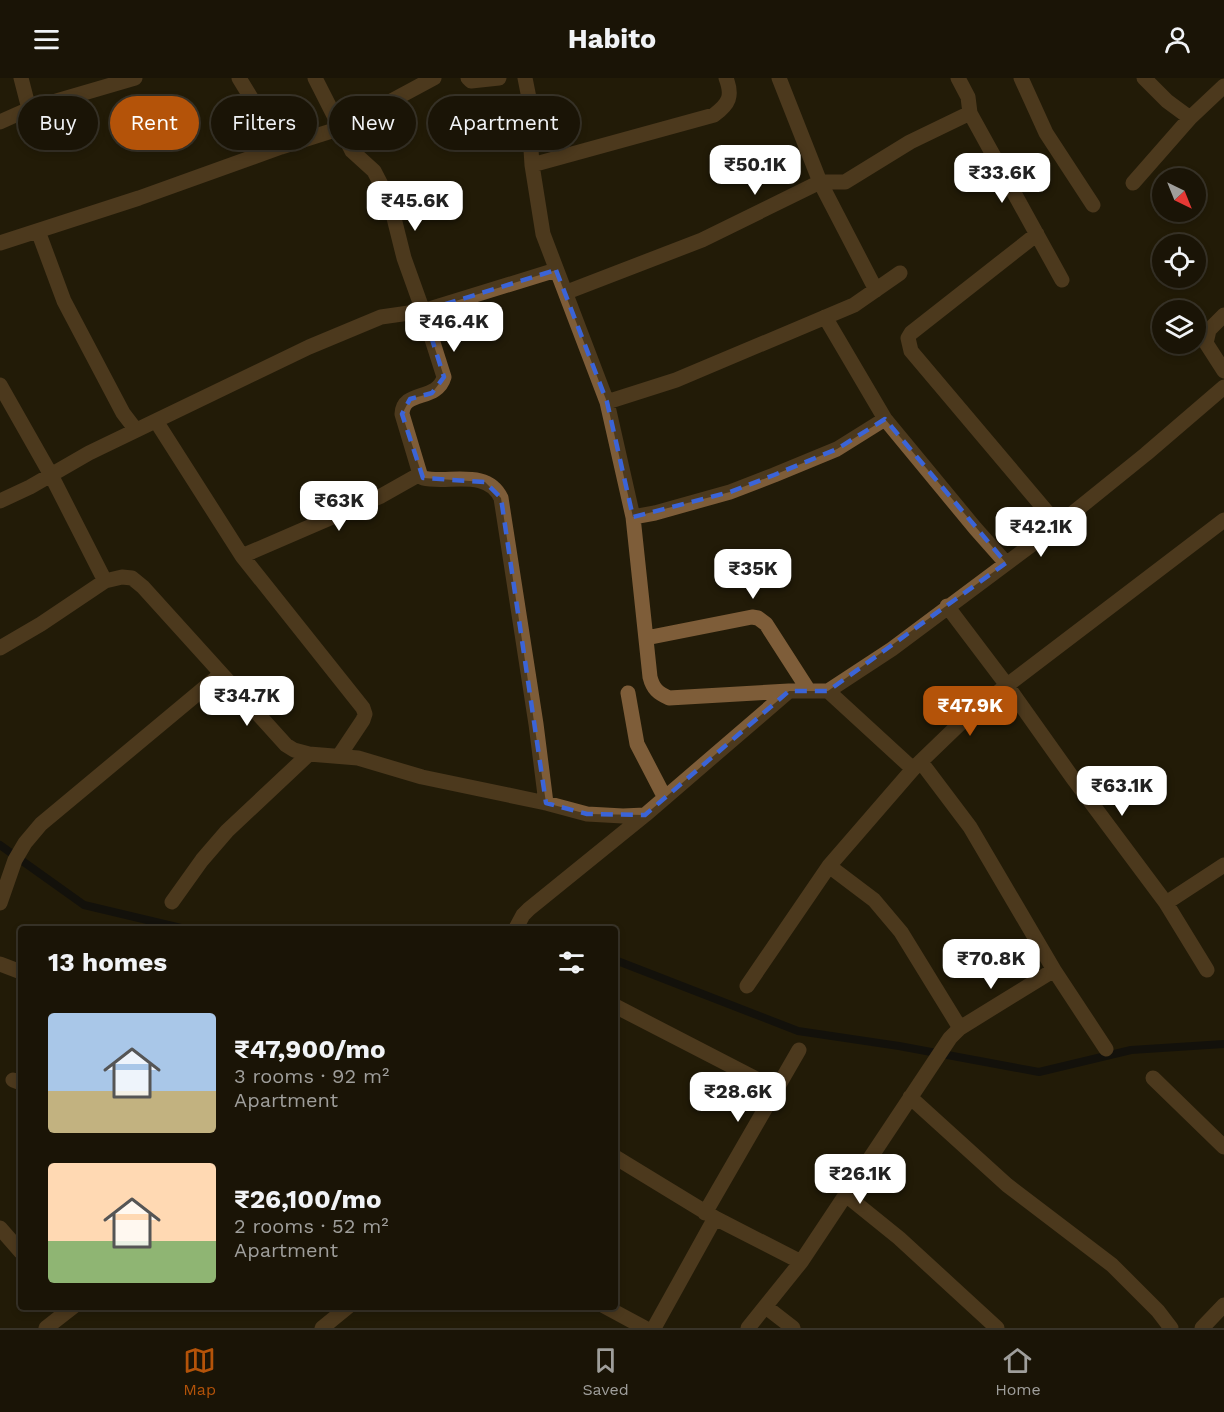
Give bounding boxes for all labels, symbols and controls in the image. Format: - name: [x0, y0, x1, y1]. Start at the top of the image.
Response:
- icon: menu: [30, 23, 63, 56]
- text: Habito: [568, 23, 656, 55]
- icon: person: [1161, 23, 1194, 56]
- chip: Buy: [18, 96, 98, 150]
- chip: Rent: [110, 96, 199, 150]
- chip: Filters: [211, 96, 317, 150]
- chip: New: [329, 96, 416, 150]
- chip: Apartment: [428, 96, 580, 150]
- pin: ₹50.1K: [706, 145, 804, 196]
- text: ₹50.1K: [724, 152, 786, 176]
- pin: ₹33.6K: [953, 153, 1051, 204]
- text: ₹33.6K: [968, 160, 1036, 184]
- north arrow: [1152, 168, 1206, 222]
- map controls: [1152, 168, 1206, 354]
- pin: ₹45.6K: [366, 181, 464, 232]
- text: ₹45.6K: [381, 188, 449, 212]
- button: locate: [1152, 234, 1206, 288]
- button: layers: [1152, 300, 1206, 354]
- pin: ₹46.4K: [405, 302, 503, 353]
- text: ₹46.4K: [419, 309, 489, 333]
- pin: ₹63K: [303, 481, 375, 532]
- text: ₹63K: [314, 488, 364, 512]
- pin: ₹42.1K: [992, 507, 1090, 558]
- text: ₹42.1K: [1010, 514, 1072, 538]
- pin: ₹35K: [717, 549, 789, 600]
- text: ₹35K: [728, 556, 778, 580]
- pin: ₹34.7K: [198, 676, 296, 727]
- text: ₹34.7K: [214, 683, 280, 707]
- pin: ₹47.9K: [921, 686, 1019, 737]
- text: ₹47.9K: [937, 693, 1003, 717]
- pin: ₹63.1K: [1073, 766, 1171, 817]
- text: ₹63.1K: [1091, 773, 1153, 797]
- pin: ₹70.8K: [942, 939, 1040, 990]
- icon: filters: [555, 946, 588, 979]
- text: ₹70.8K: [957, 946, 1025, 970]
- text: 13 homes: [48, 947, 167, 977]
- text: ₹47,900/mo: [234, 1034, 386, 1064]
- icon: home: [96, 1037, 168, 1109]
- text: 3 rooms · 92 m²: [234, 1064, 389, 1088]
- pin: ₹28.6K: [689, 1072, 787, 1123]
- text: ₹28.6K: [704, 1079, 772, 1103]
- text: Apartment: [234, 1088, 338, 1112]
- pin: ₹26.1K: [811, 1154, 909, 1205]
- text: ₹26.1K: [829, 1161, 891, 1185]
- text: ₹26,100/mo: [234, 1184, 381, 1214]
- icon: home: [96, 1187, 168, 1259]
- text: 2 rooms · 52 m²: [234, 1214, 389, 1238]
- text: Apartment: [234, 1238, 338, 1262]
- tab: Map: [183, 1344, 216, 1399]
- tab: Saved: [582, 1344, 629, 1399]
- tab: Home: [995, 1344, 1041, 1399]

